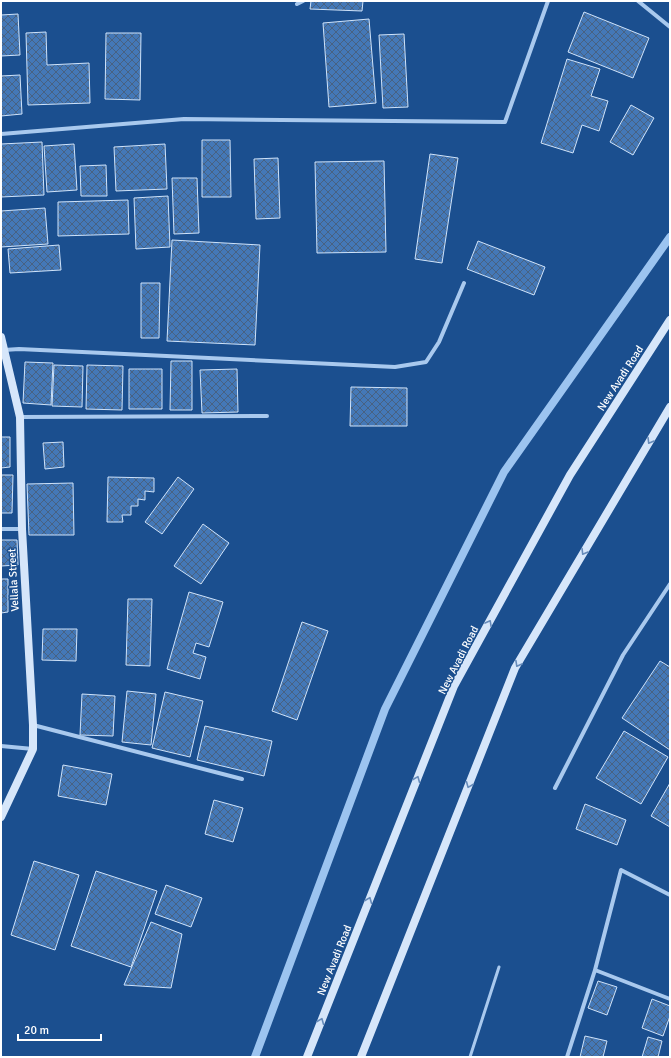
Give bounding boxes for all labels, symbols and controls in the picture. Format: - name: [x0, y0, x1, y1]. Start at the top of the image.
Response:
- street label: New Avadi Road: [595, 343, 646, 413]
- one-way arrow: [648, 437, 655, 444]
- street label: Vellala Street: [5, 548, 22, 612]
- one-way arrow: [581, 548, 588, 555]
- one-way arrow: [484, 620, 492, 627]
- street label: New Avadi Road: [436, 624, 481, 697]
- one-way arrow: [515, 660, 522, 667]
- one-way arrow: [413, 776, 421, 783]
- one-way arrow: [466, 780, 474, 788]
- one-way arrow: [365, 896, 373, 903]
- street label: New Avadi Road: [314, 923, 355, 997]
- scale bar: [18, 1016, 101, 1042]
- one-way arrow: [317, 1017, 325, 1024]
- text: 20 m: [24, 1023, 49, 1038]

